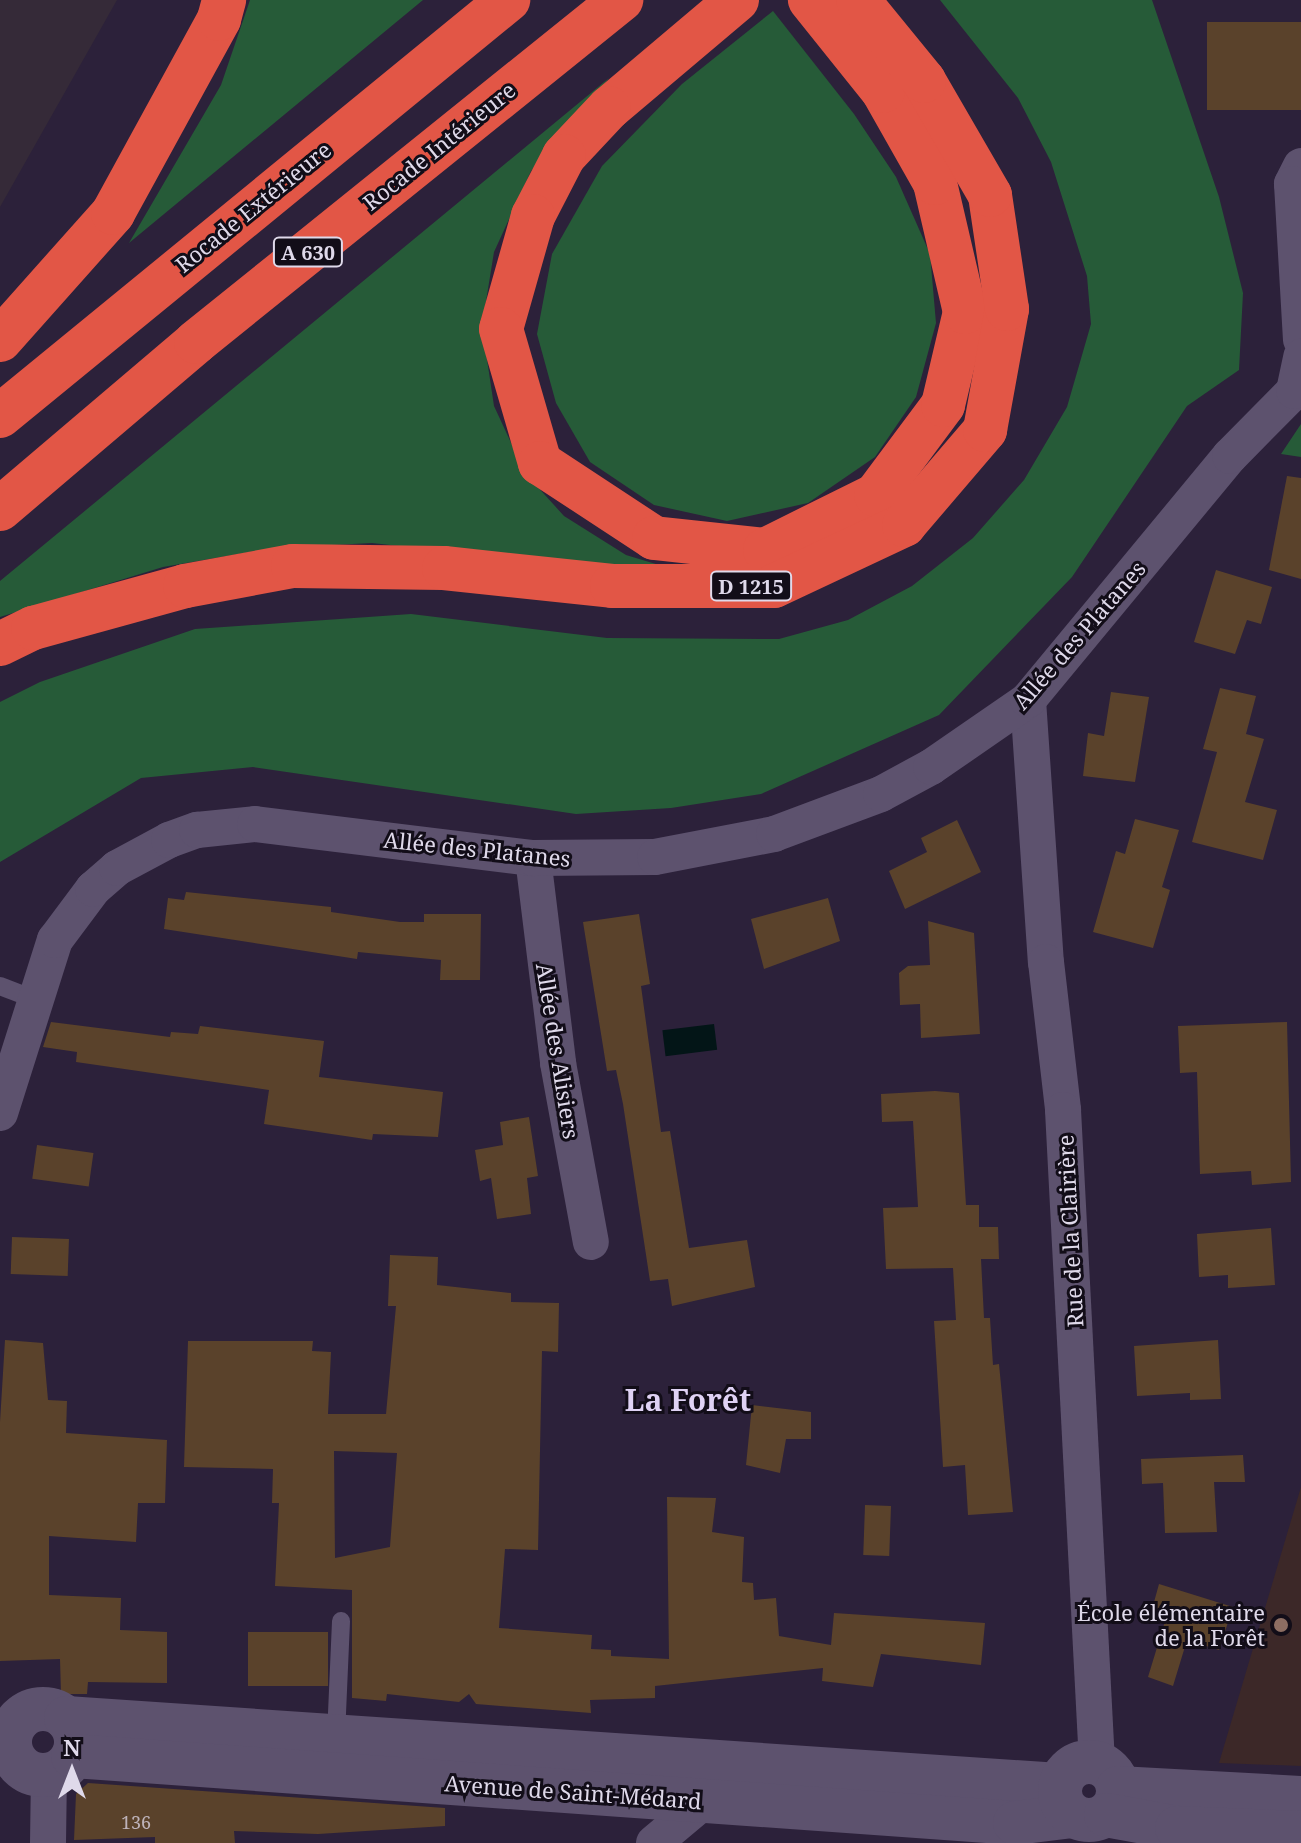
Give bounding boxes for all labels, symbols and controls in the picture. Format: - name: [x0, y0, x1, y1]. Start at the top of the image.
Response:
- street label: Rocade Intérieure: [357, 76, 521, 216]
- street label: Rocade Extérieure: [170, 136, 336, 278]
- road number: A 630: [272, 236, 344, 268]
- street label: Allée des Platanes: [1007, 555, 1151, 715]
- road number: D 1215: [709, 570, 793, 602]
- street label: Allée des Platanes: [382, 826, 572, 872]
- street label: Allée des Alisiers: [531, 961, 585, 1141]
- street label: Rue de la Clairière: [1052, 1134, 1088, 1328]
- district label: La Forêt: [625, 1382, 751, 1418]
- place label: École élémentaire de la Forêt: [1077, 1599, 1265, 1650]
- marker: École élémentaire de la Forêt: [1272, 1616, 1290, 1634]
- north arrow: [32, 1731, 112, 1811]
- text: N: [63, 1732, 81, 1762]
- street label: Avenue de Saint-Médard: [444, 1770, 702, 1814]
- house number: 136: [121, 1811, 151, 1833]

